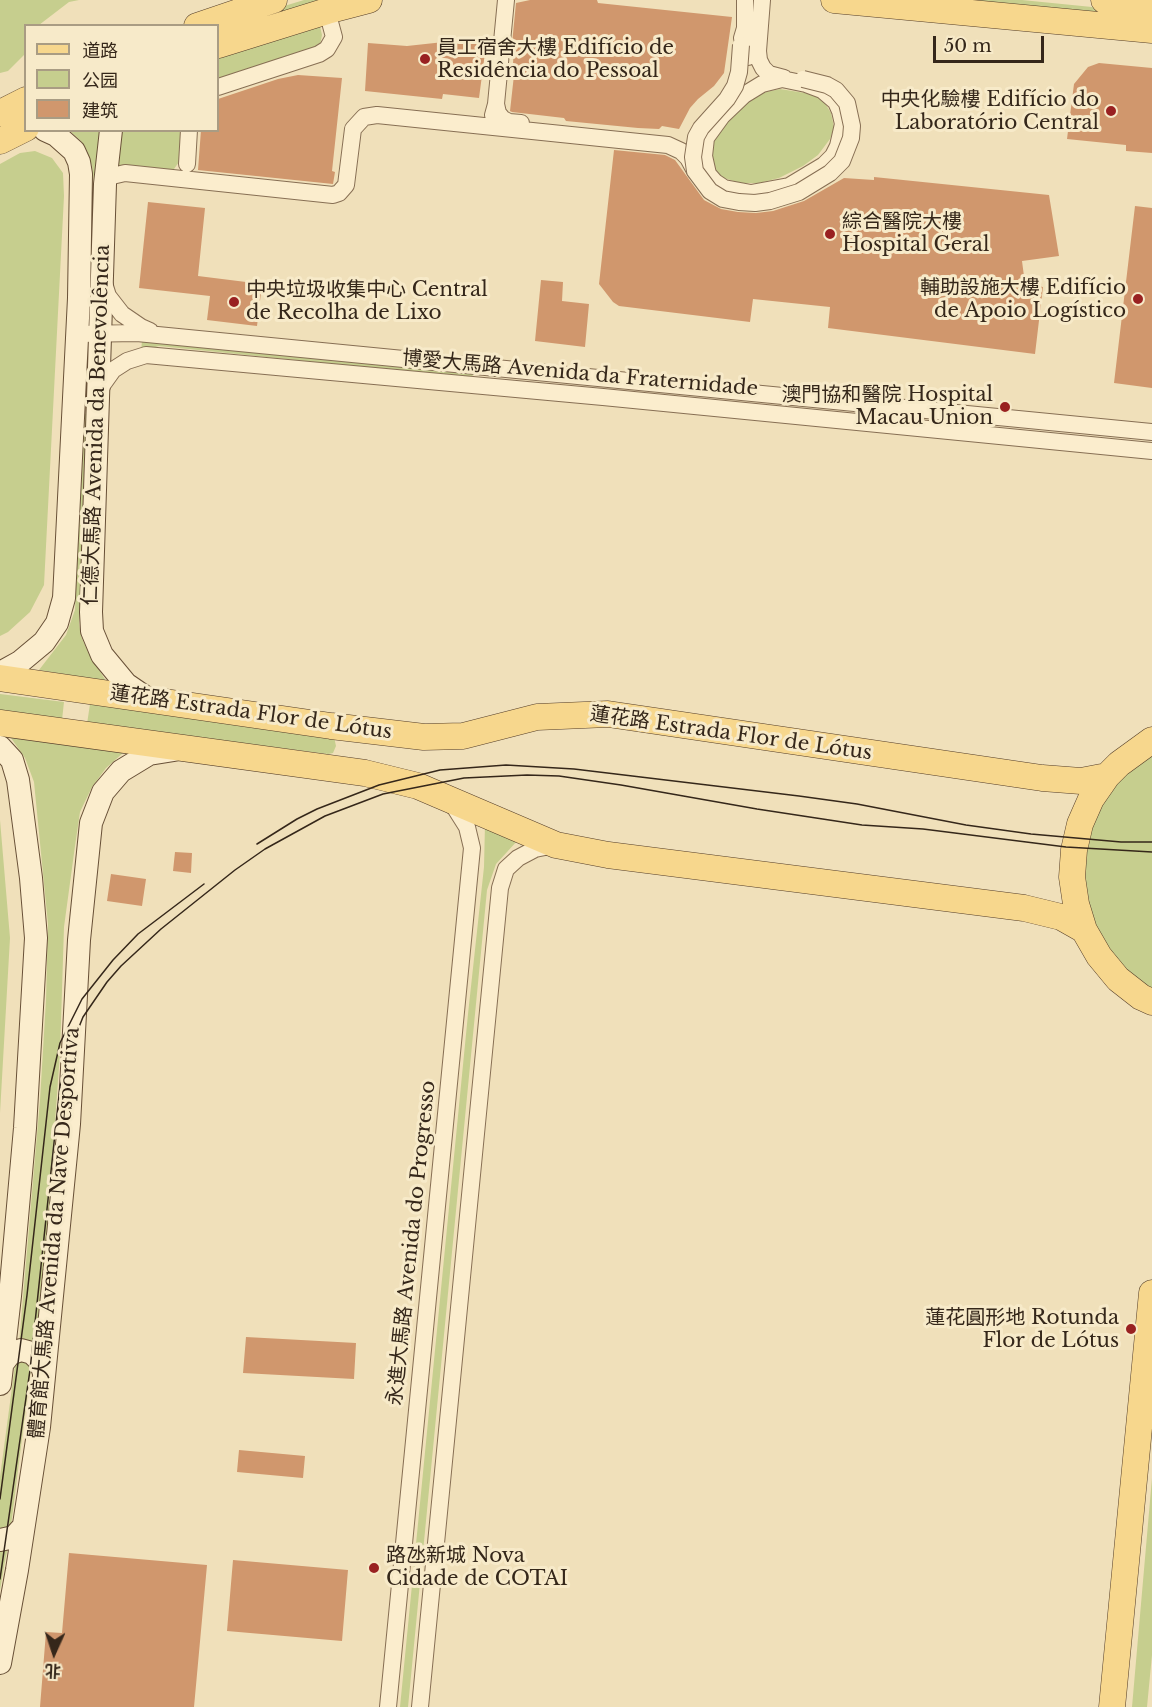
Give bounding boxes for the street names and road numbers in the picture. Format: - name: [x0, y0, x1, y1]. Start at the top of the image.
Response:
- street label: 仁德大馬路 Avenida da Benevolência: [79, 244, 115, 606]
- street label: 博愛大馬路 Avenida da Fraternidade: [401, 346, 759, 402]
- street label: 蓮花路 Estrada Flor de Lótus: [108, 681, 394, 745]
- street label: 蓮花路 Estrada Flor de Lótus: [588, 702, 874, 766]
- street label: 體育館大馬路 Avenida da Nave Desportiva: [25, 1026, 85, 1440]
- street label: 永進大馬路 Avenida do Progresso: [383, 1079, 441, 1407]

